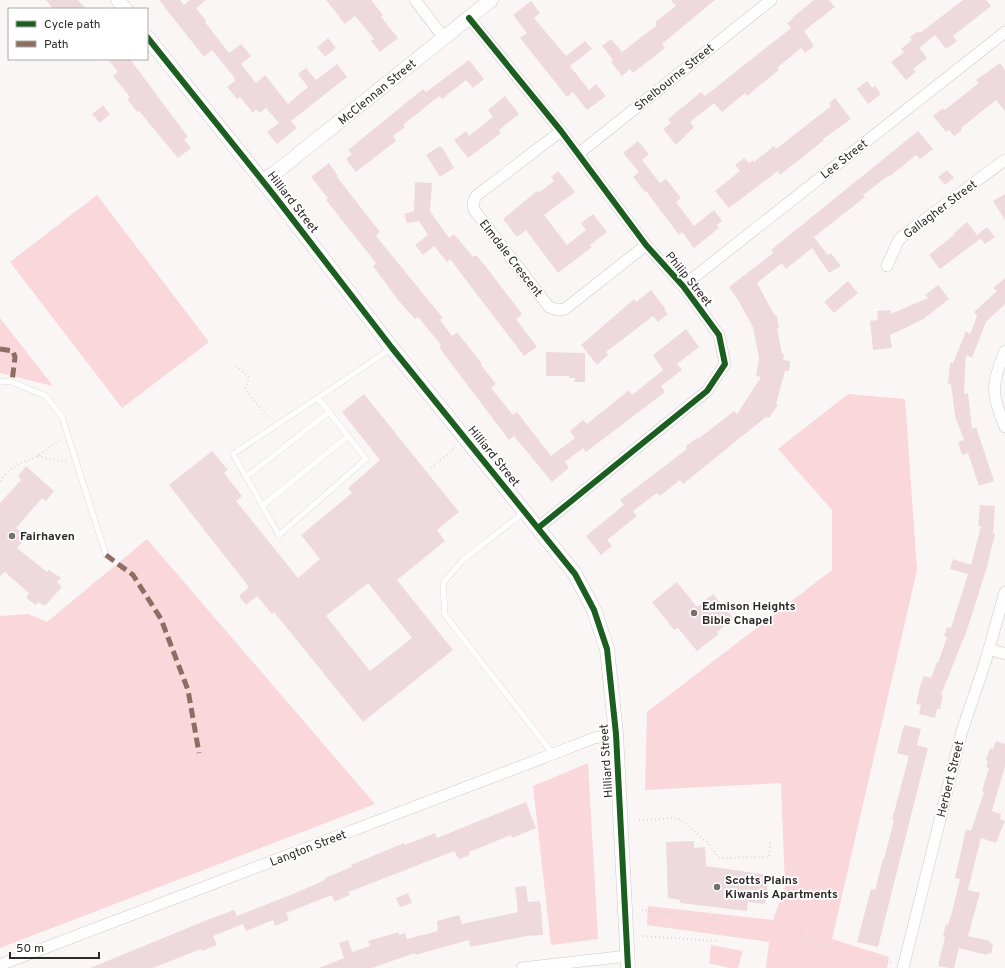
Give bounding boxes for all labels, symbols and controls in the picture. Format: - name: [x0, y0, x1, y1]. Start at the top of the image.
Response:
- legend: [8, 8, 148, 60]
- text: Cycle path: [44, 17, 101, 33]
- text: Path: [44, 37, 69, 53]
- street label: Shelbourne Street: [631, 41, 718, 115]
- street label: McClennan Street: [335, 56, 420, 129]
- street label: Lee Street: [818, 136, 871, 183]
- street label: Hilliard Street: [263, 168, 321, 237]
- street label: Gallagher Street: [901, 177, 981, 243]
- street label: Elmdale Crescent: [475, 217, 545, 301]
- street label: Philip Street: [661, 249, 715, 310]
- street label: Hilliard Street: [464, 423, 523, 491]
- place label: Fairhaven: [20, 529, 75, 545]
- marker: Fairhaven: [7, 531, 17, 541]
- place label: Edmison Heights Bible Chapel: [702, 599, 796, 629]
- marker: Edmison Heights Bible Chapel: [689, 608, 699, 618]
- street label: Hilliard Street: [596, 723, 618, 799]
- street label: Herbert Street: [934, 739, 968, 819]
- street label: Langton Street: [268, 827, 349, 871]
- place label: Scotts Plains Kiwanis Apartments: [725, 873, 838, 903]
- marker: Scotts Plains Kiwanis Apartments: [712, 882, 722, 892]
- scale bar: [10, 934, 99, 960]
- text: 50 m: [16, 941, 44, 957]

